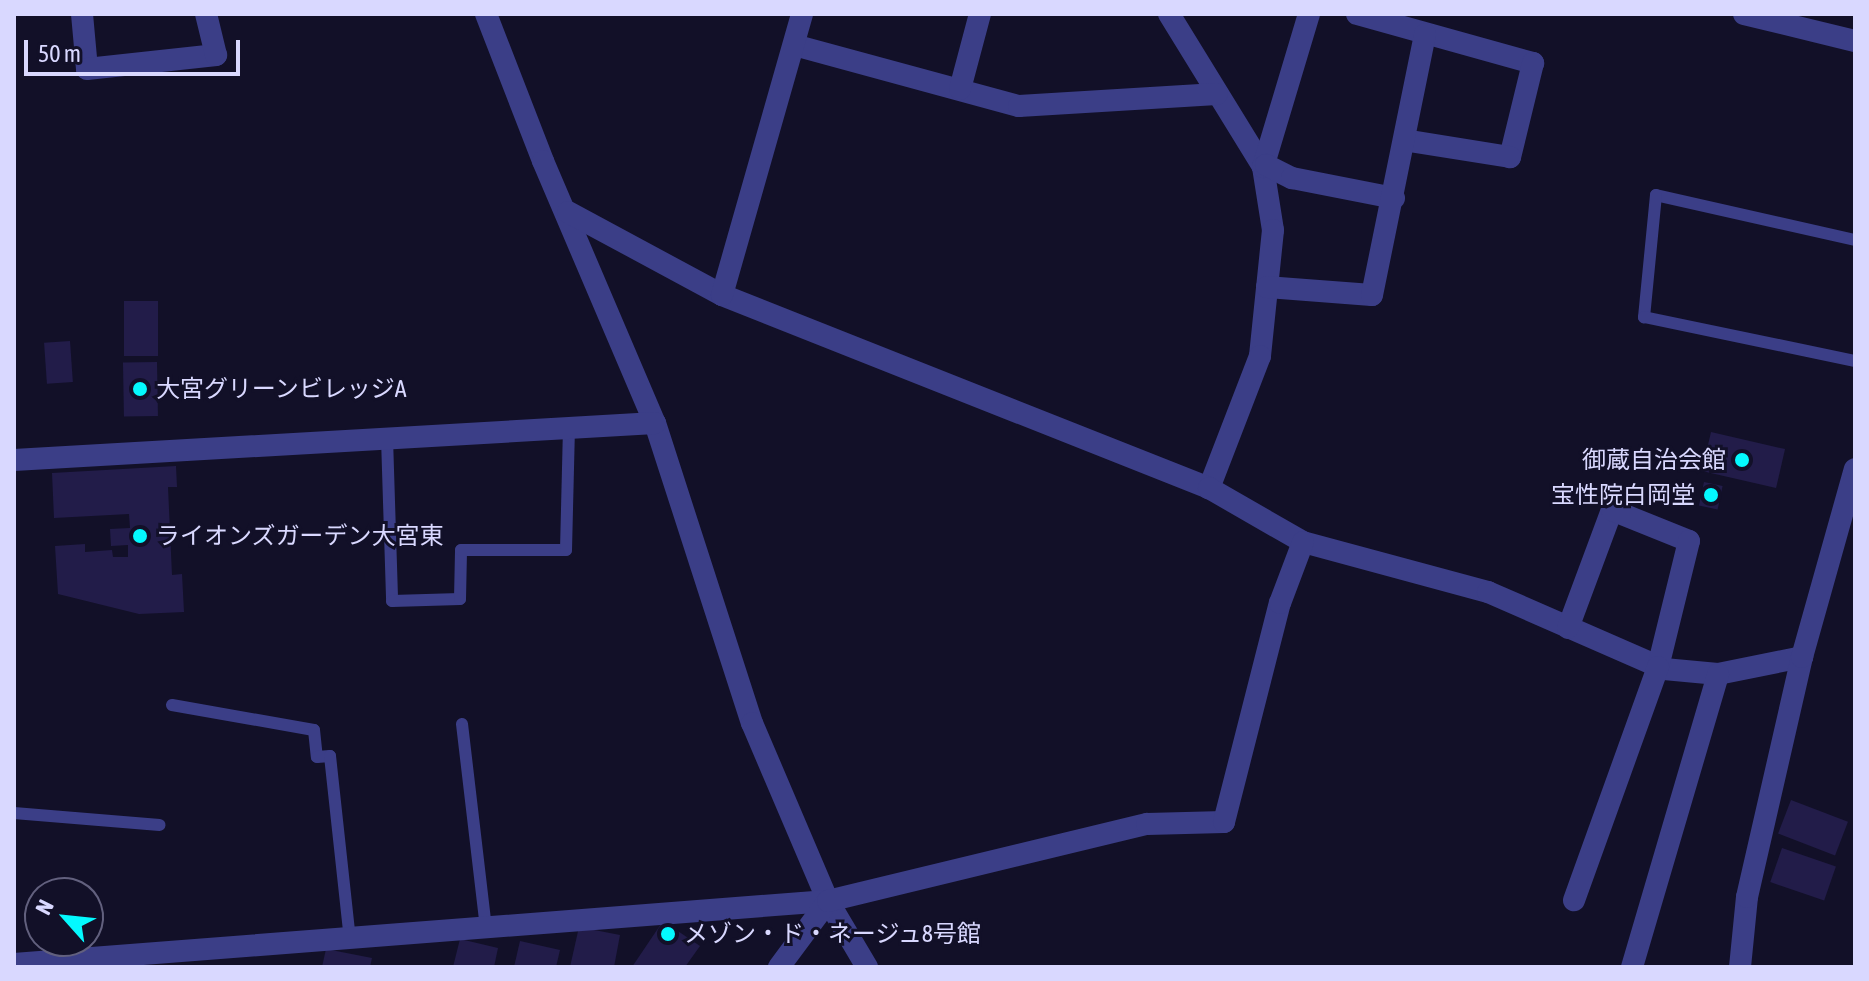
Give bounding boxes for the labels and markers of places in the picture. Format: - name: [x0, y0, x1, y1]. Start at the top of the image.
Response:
- place label: 大宮グリーンビレッジA: [156, 375, 408, 403]
- marker: 大宮グリーンビレッジA: [131, 380, 149, 398]
- place label: 御蔵自治会館: [1582, 446, 1726, 474]
- marker: 御蔵自治会館: [1733, 451, 1751, 469]
- place label: 宝性院白岡堂: [1551, 481, 1695, 509]
- marker: 宝性院白岡堂: [1702, 486, 1720, 504]
- place label: ライオンズガーデン大宮東: [156, 522, 444, 550]
- marker: ライオンズガーデン大宮東: [131, 527, 149, 545]
- place label: メゾン・ド・ネージュ8号館: [684, 920, 983, 948]
- marker: メゾン・ド・ネージュ8号館: [659, 925, 677, 943]

